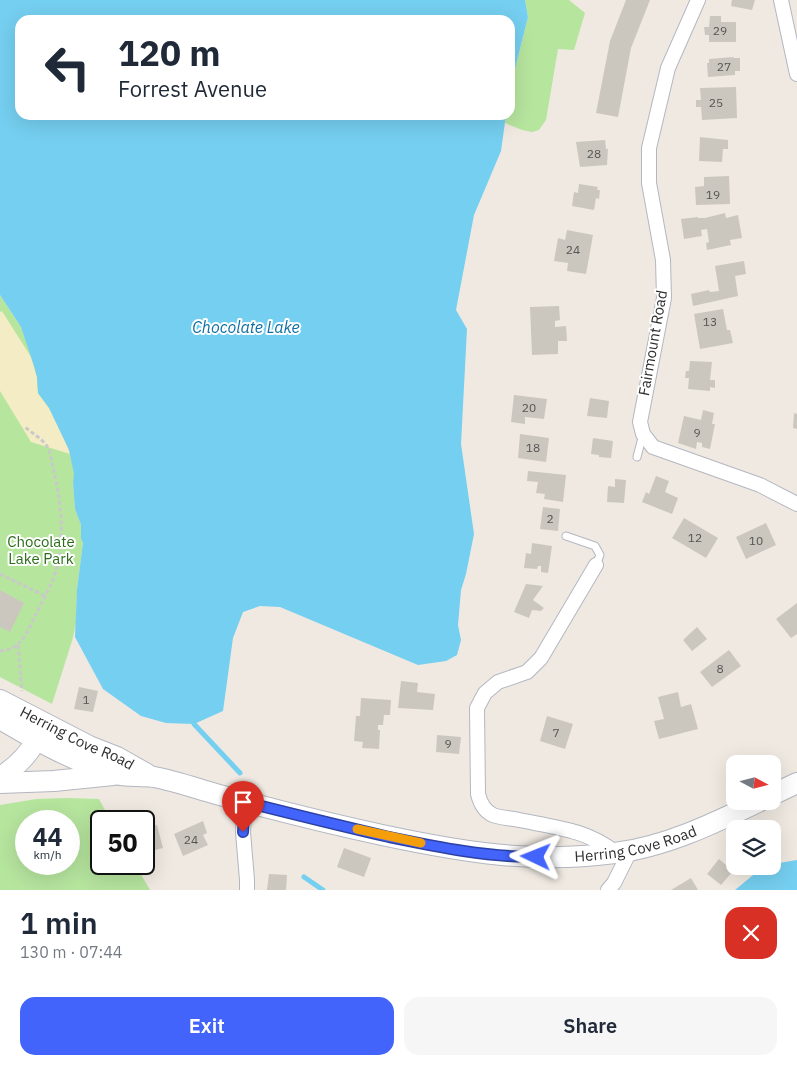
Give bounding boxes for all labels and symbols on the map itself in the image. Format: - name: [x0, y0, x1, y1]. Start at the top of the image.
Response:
- house number: 29: [713, 23, 727, 38]
- house number: 27: [717, 59, 731, 74]
- house number: 25: [709, 95, 723, 110]
- house number: 28: [587, 146, 601, 161]
- house number: 19: [706, 187, 720, 202]
- house number: 24: [566, 242, 580, 257]
- street label: Fairmount Road: [634, 289, 671, 397]
- house number: 13: [703, 314, 717, 329]
- water label: Chocolate Lake: [192, 317, 300, 337]
- house number: 20: [522, 400, 536, 415]
- house number: 9: [693, 425, 701, 440]
- house number: 18: [526, 440, 540, 455]
- house number: 2: [546, 511, 554, 526]
- house number: 12: [688, 530, 702, 545]
- park label: Chocolate Lake Park: [7, 532, 75, 568]
- house number: 10: [749, 533, 763, 548]
- house number: 8: [716, 661, 724, 676]
- house number: 1: [82, 692, 90, 707]
- street label: Herring Cove Road: [17, 702, 138, 774]
- house number: 7: [552, 725, 560, 740]
- house number: 9: [444, 736, 452, 751]
- north arrow: [726, 755, 781, 810]
- pin: [222, 781, 264, 832]
- speed limit sign: 50: [90, 810, 155, 875]
- street label: Herring Cove Road: [574, 821, 699, 866]
- position arrow: [509, 830, 561, 882]
- house number: 24: [184, 832, 198, 847]

